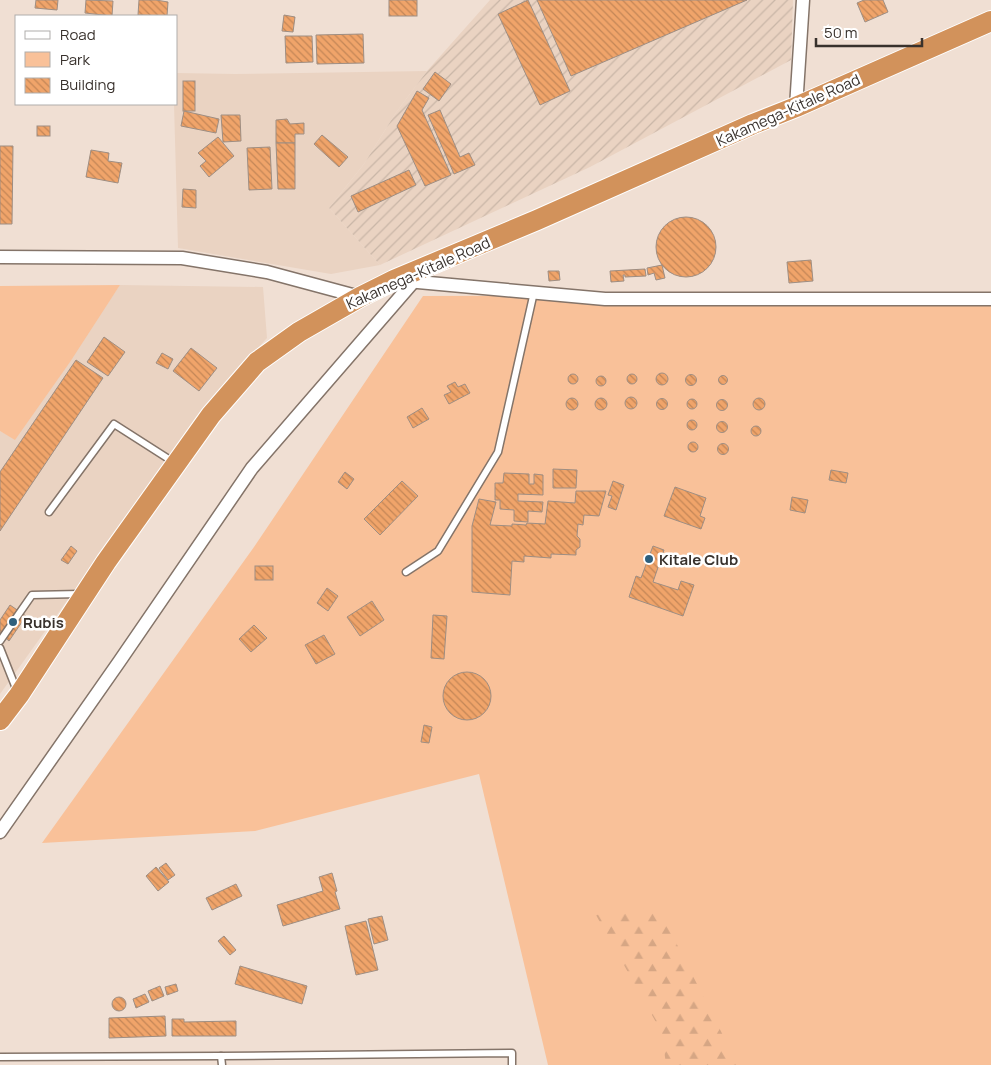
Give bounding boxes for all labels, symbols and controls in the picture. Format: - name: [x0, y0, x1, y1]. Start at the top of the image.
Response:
- legend: [15, 15, 178, 105]
- scale bar: [816, 15, 922, 47]
- text: 50 m: [824, 22, 858, 43]
- text: Road: [60, 24, 96, 45]
- text: Park: [60, 49, 90, 70]
- street label: Kakamega-Kitale Road: [713, 69, 863, 151]
- text: Building: [60, 74, 115, 95]
- street label: Kakamega-Kitale Road: [343, 232, 493, 314]
- place label: Kitale Club: [659, 549, 738, 570]
- marker: Kitale Club: [643, 553, 655, 565]
- place label: Rubis: [23, 612, 64, 633]
- marker: Rubis: [7, 616, 19, 628]

